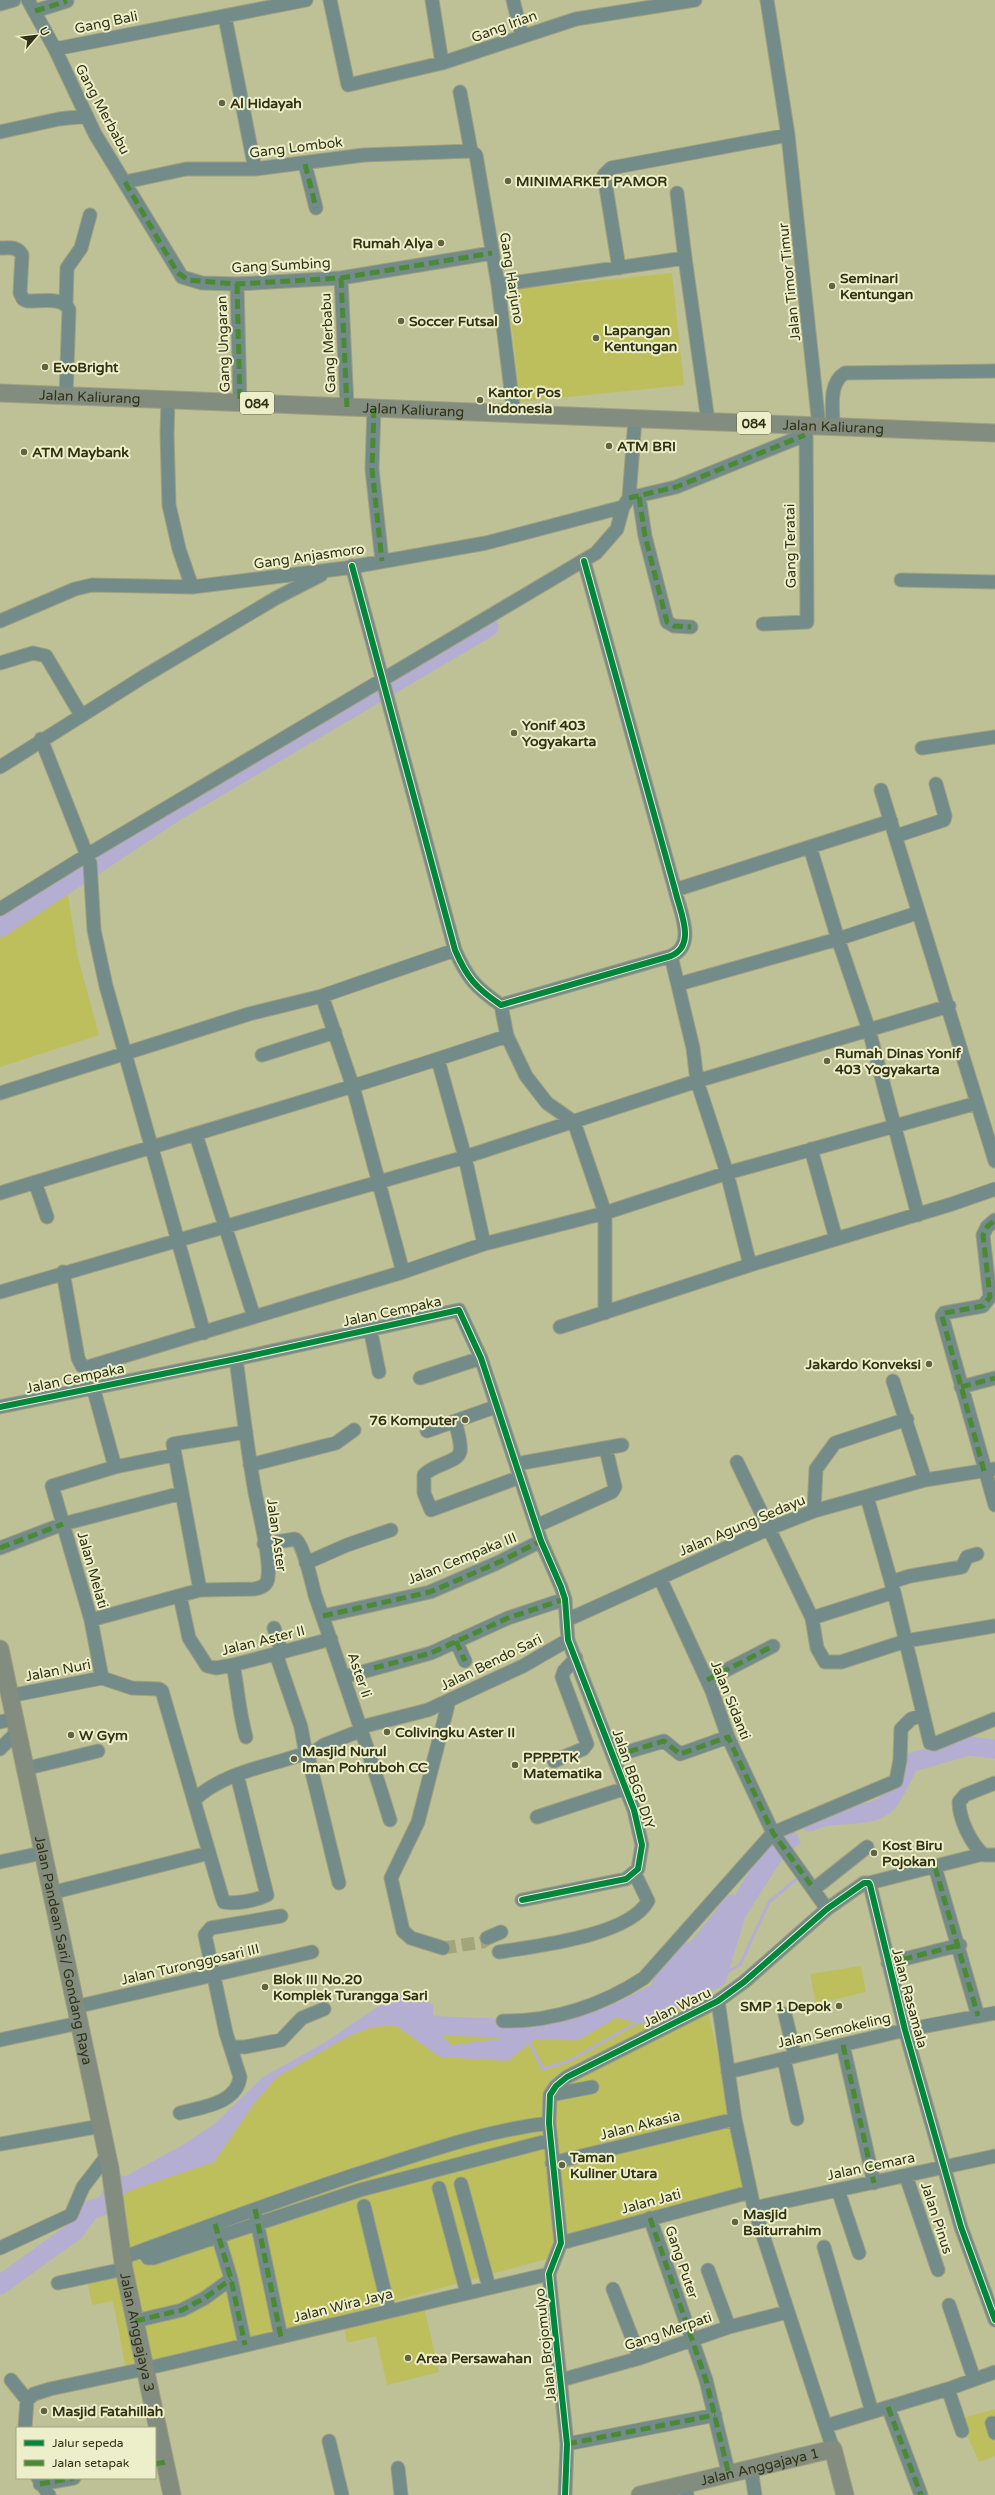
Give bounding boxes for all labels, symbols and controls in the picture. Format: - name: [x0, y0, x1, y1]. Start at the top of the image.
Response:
- street label: Gang Irian: [469, 7, 539, 46]
- street label: Gang Bali: [73, 8, 139, 37]
- north arrow: [16, 16, 56, 56]
- text: U: [37, 25, 52, 38]
- street label: Gang Merbabu: [72, 61, 134, 157]
- place label: Al Hidayah: [230, 95, 302, 112]
- marker: Al Hidayah: [217, 98, 227, 108]
- street label: Gang Lombok: [248, 133, 344, 162]
- place label: MINIMARKET PAMOR: [516, 173, 667, 190]
- marker: MINIMARKET PAMOR: [503, 176, 513, 186]
- street label: Jalan Timor Timur: [775, 221, 804, 342]
- street label: Gang Harjuno: [496, 231, 527, 325]
- place label: Rumah Alya: [352, 235, 433, 252]
- marker: Rumah Alya: [436, 238, 446, 248]
- street label: Gang Sumbing: [231, 254, 331, 277]
- place label: Seminari Kentungan: [840, 270, 913, 303]
- marker: Seminari Kentungan: [827, 281, 837, 291]
- street label: Gang Merbabu: [317, 293, 340, 393]
- street label: Gang Ungaran: [213, 295, 234, 393]
- place label: Soccer Futsal: [409, 313, 498, 330]
- marker: Soccer Futsal: [396, 316, 406, 326]
- place label: Lapangan Kentungan: [604, 322, 677, 355]
- marker: Lapangan Kentungan: [591, 333, 601, 343]
- place label: EvoBright: [53, 359, 119, 376]
- marker: EvoBright: [40, 362, 50, 372]
- place label: Kantor Pos Indonesia: [488, 384, 561, 417]
- street label: Jalan Kaliurang: [39, 387, 141, 408]
- road number: 084: [240, 392, 274, 414]
- marker: Kantor Pos Indonesia: [475, 395, 485, 405]
- street label: Jalan Kaliurang: [363, 400, 465, 421]
- road number: 084: [737, 412, 771, 434]
- street label: Jalan Kaliurang: [782, 416, 884, 438]
- place label: ATM BRI: [617, 438, 676, 455]
- marker: ATM BRI: [604, 441, 614, 451]
- place label: ATM Maybank: [32, 444, 129, 461]
- marker: ATM Maybank: [19, 447, 29, 457]
- street label: Gang Teratai: [781, 503, 800, 589]
- street label: Gang Anjasmoro: [253, 540, 365, 573]
- place label: Yonif 403 Yogyakarta: [522, 717, 597, 750]
- marker: Yonif 403 Yogyakarta: [509, 728, 519, 738]
- place label: Rumah Dinas Yonif 403 Yogyakarta: [835, 1045, 961, 1078]
- marker: Rumah Dinas Yonif 403 Yogyakarta: [822, 1056, 832, 1066]
- street label: Jalan Cempaka: [341, 1293, 443, 1330]
- place label: Jakardo Konveksi: [805, 1356, 921, 1373]
- marker: Jakardo Konveksi: [924, 1359, 934, 1369]
- street label: Jalan Cempaka: [24, 1360, 126, 1397]
- place label: 76 Komputer: [369, 1412, 458, 1429]
- marker: 76 Komputer: [460, 1415, 470, 1425]
- street label: Jalan Agung Sedayu: [676, 1491, 808, 1560]
- street label: Jalan Aster: [263, 1497, 290, 1573]
- street label: Jalan Cempaka III: [405, 1529, 519, 1588]
- street label: Jalan Melati: [73, 1530, 112, 1611]
- street label: Jalan Aster II: [220, 1622, 307, 1659]
- street label: Jalan Bendo Sari: [438, 1631, 545, 1694]
- street label: Aster Ii: [344, 1650, 375, 1700]
- street label: Jalan Nuri: [24, 1656, 92, 1685]
- street label: Jalan Sidanti: [707, 1658, 754, 1742]
- place label: Colivingku Aster II: [395, 1724, 515, 1741]
- place label: W Gym: [79, 1727, 128, 1744]
- marker: Colivingku Aster II: [382, 1727, 392, 1737]
- street label: Jalan BBGP DIY: [608, 1727, 659, 1831]
- marker: W Gym: [66, 1730, 76, 1740]
- place label: Masjid Nurul Iman Pohruboh CC: [302, 1743, 428, 1776]
- place label: PPPPTK Matematika: [523, 1749, 602, 1782]
- marker: Masjid Nurul Iman Pohruboh CC: [289, 1754, 299, 1764]
- marker: PPPPTK Matematika: [510, 1760, 520, 1770]
- street label: Jalan Pandean Sari/ Gondang Raya: [31, 1834, 96, 2067]
- place label: Kost Biru Pojokan: [882, 1837, 943, 1870]
- marker: Kost Biru Pojokan: [869, 1848, 879, 1858]
- street label: Jalan Turonggosari III: [119, 1940, 261, 1989]
- street label: Jalan Rasamala: [888, 1946, 931, 2050]
- place label: Blok III No.20 Komplek Turangga Sari: [273, 1971, 428, 2004]
- marker: Blok III No.20 Komplek Turangga Sari: [260, 1982, 270, 1992]
- street label: Jalan Waru: [641, 1984, 714, 2031]
- place label: SMP 1 Depok: [740, 1998, 831, 2015]
- marker: SMP 1 Depok: [834, 2001, 844, 2011]
- street label: Jalan Semokeling: [776, 2009, 892, 2052]
- street label: Jalan Akasia: [598, 2107, 682, 2144]
- place label: Taman Kuliner Utara: [569, 2149, 657, 2182]
- street label: Jalan Cemara: [826, 2149, 917, 2184]
- marker: Taman Kuliner Utara: [557, 2160, 567, 2170]
- street label: Jalan Pinus: [917, 2180, 956, 2256]
- street label: Jalan Jati: [619, 2185, 683, 2218]
- place label: Masjid Baiturrahim: [743, 2206, 822, 2239]
- marker: Masjid Baiturrahim: [730, 2217, 740, 2227]
- street label: Gang Puter: [661, 2224, 702, 2301]
- street label: Jalan Anggajaya 3: [116, 2271, 158, 2393]
- street label: Jalan Wira Jaya: [292, 2285, 395, 2326]
- street label: Jalan Brojomulyo: [531, 2287, 560, 2403]
- street label: Gang Merpati: [622, 2309, 714, 2354]
- place label: Area Persawahan: [416, 2350, 532, 2367]
- marker: Area Persawahan: [403, 2353, 413, 2363]
- place label: Masjid Fatahillah: [52, 2403, 163, 2420]
- marker: Masjid Fatahillah: [39, 2406, 49, 2416]
- legend: [16, 2427, 156, 2479]
- text: Jalur sepeda: [52, 2436, 124, 2450]
- street label: Jalan Anggajaya 1: [699, 2445, 821, 2489]
- text: Jalan setapak: [52, 2456, 130, 2470]

